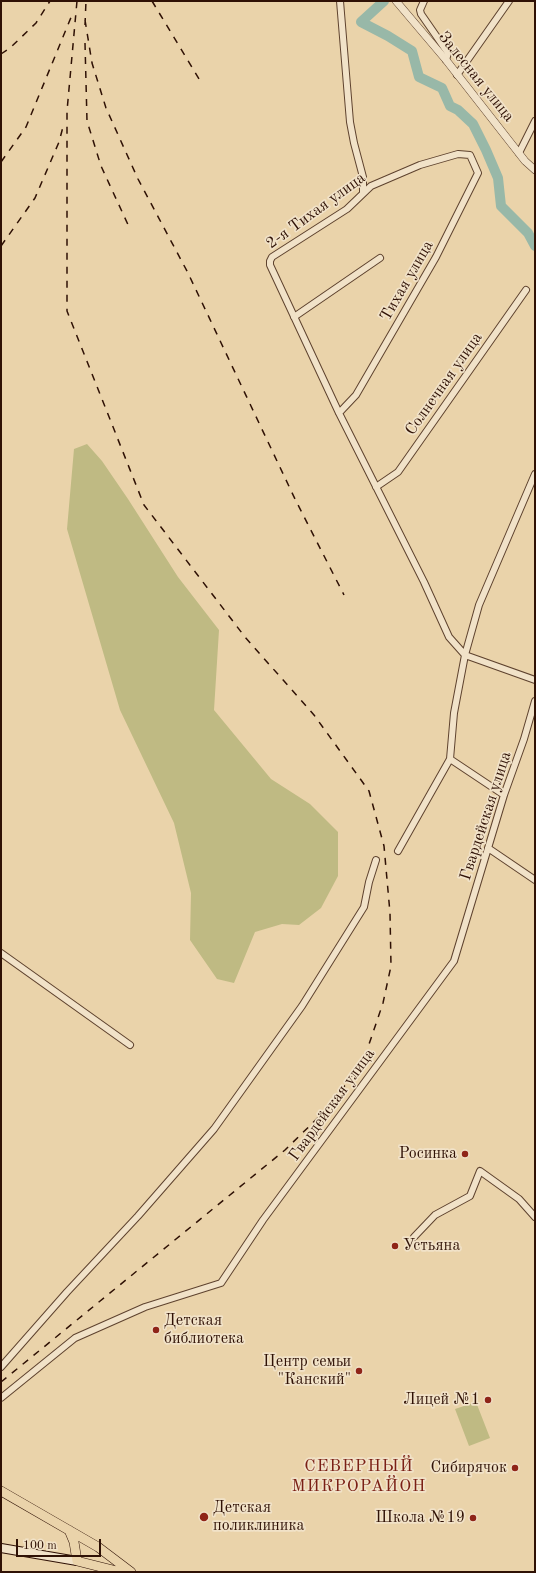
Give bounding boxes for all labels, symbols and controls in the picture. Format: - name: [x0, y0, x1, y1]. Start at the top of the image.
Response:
- street label: Залесная улица: [434, 28, 518, 126]
- street label: 2-я Тихая улица: [263, 169, 369, 253]
- street label: Тихая улица: [376, 237, 438, 325]
- street label: Солнечная улица: [401, 329, 487, 439]
- street label: Гвардейская улица: [456, 749, 516, 883]
- street label: Гвардейская улица: [285, 1045, 379, 1165]
- place label: Росинка: [399, 1144, 457, 1164]
- marker: Росинка: [460, 1149, 470, 1159]
- place label: Устьяна: [403, 1236, 460, 1256]
- marker: Устьяна: [390, 1241, 400, 1251]
- place label: Детская библиотека: [164, 1311, 244, 1349]
- marker: Детская библиотека: [151, 1325, 161, 1335]
- place label: Центр семьи "Канский": [263, 1352, 351, 1390]
- marker: Центр семьи "Канский": [354, 1366, 364, 1376]
- place label: Лицей №1: [403, 1390, 480, 1410]
- marker: Лицей №1: [483, 1395, 493, 1405]
- district label: СЕВЕРНЫЙ МИКРОРАЙОН: [292, 1457, 426, 1497]
- place label: Сибирячок: [431, 1458, 507, 1478]
- marker: Сибирячок: [510, 1463, 520, 1473]
- place label: Детская поликлиника: [213, 1498, 304, 1536]
- place label: Школа №19: [375, 1508, 465, 1528]
- marker: Детская поликлиника: [198, 1511, 210, 1523]
- marker: Школа №19: [468, 1513, 478, 1523]
- scale bar: [18, 1531, 103, 1557]
- text: 100 m: [23, 1540, 57, 1552]

